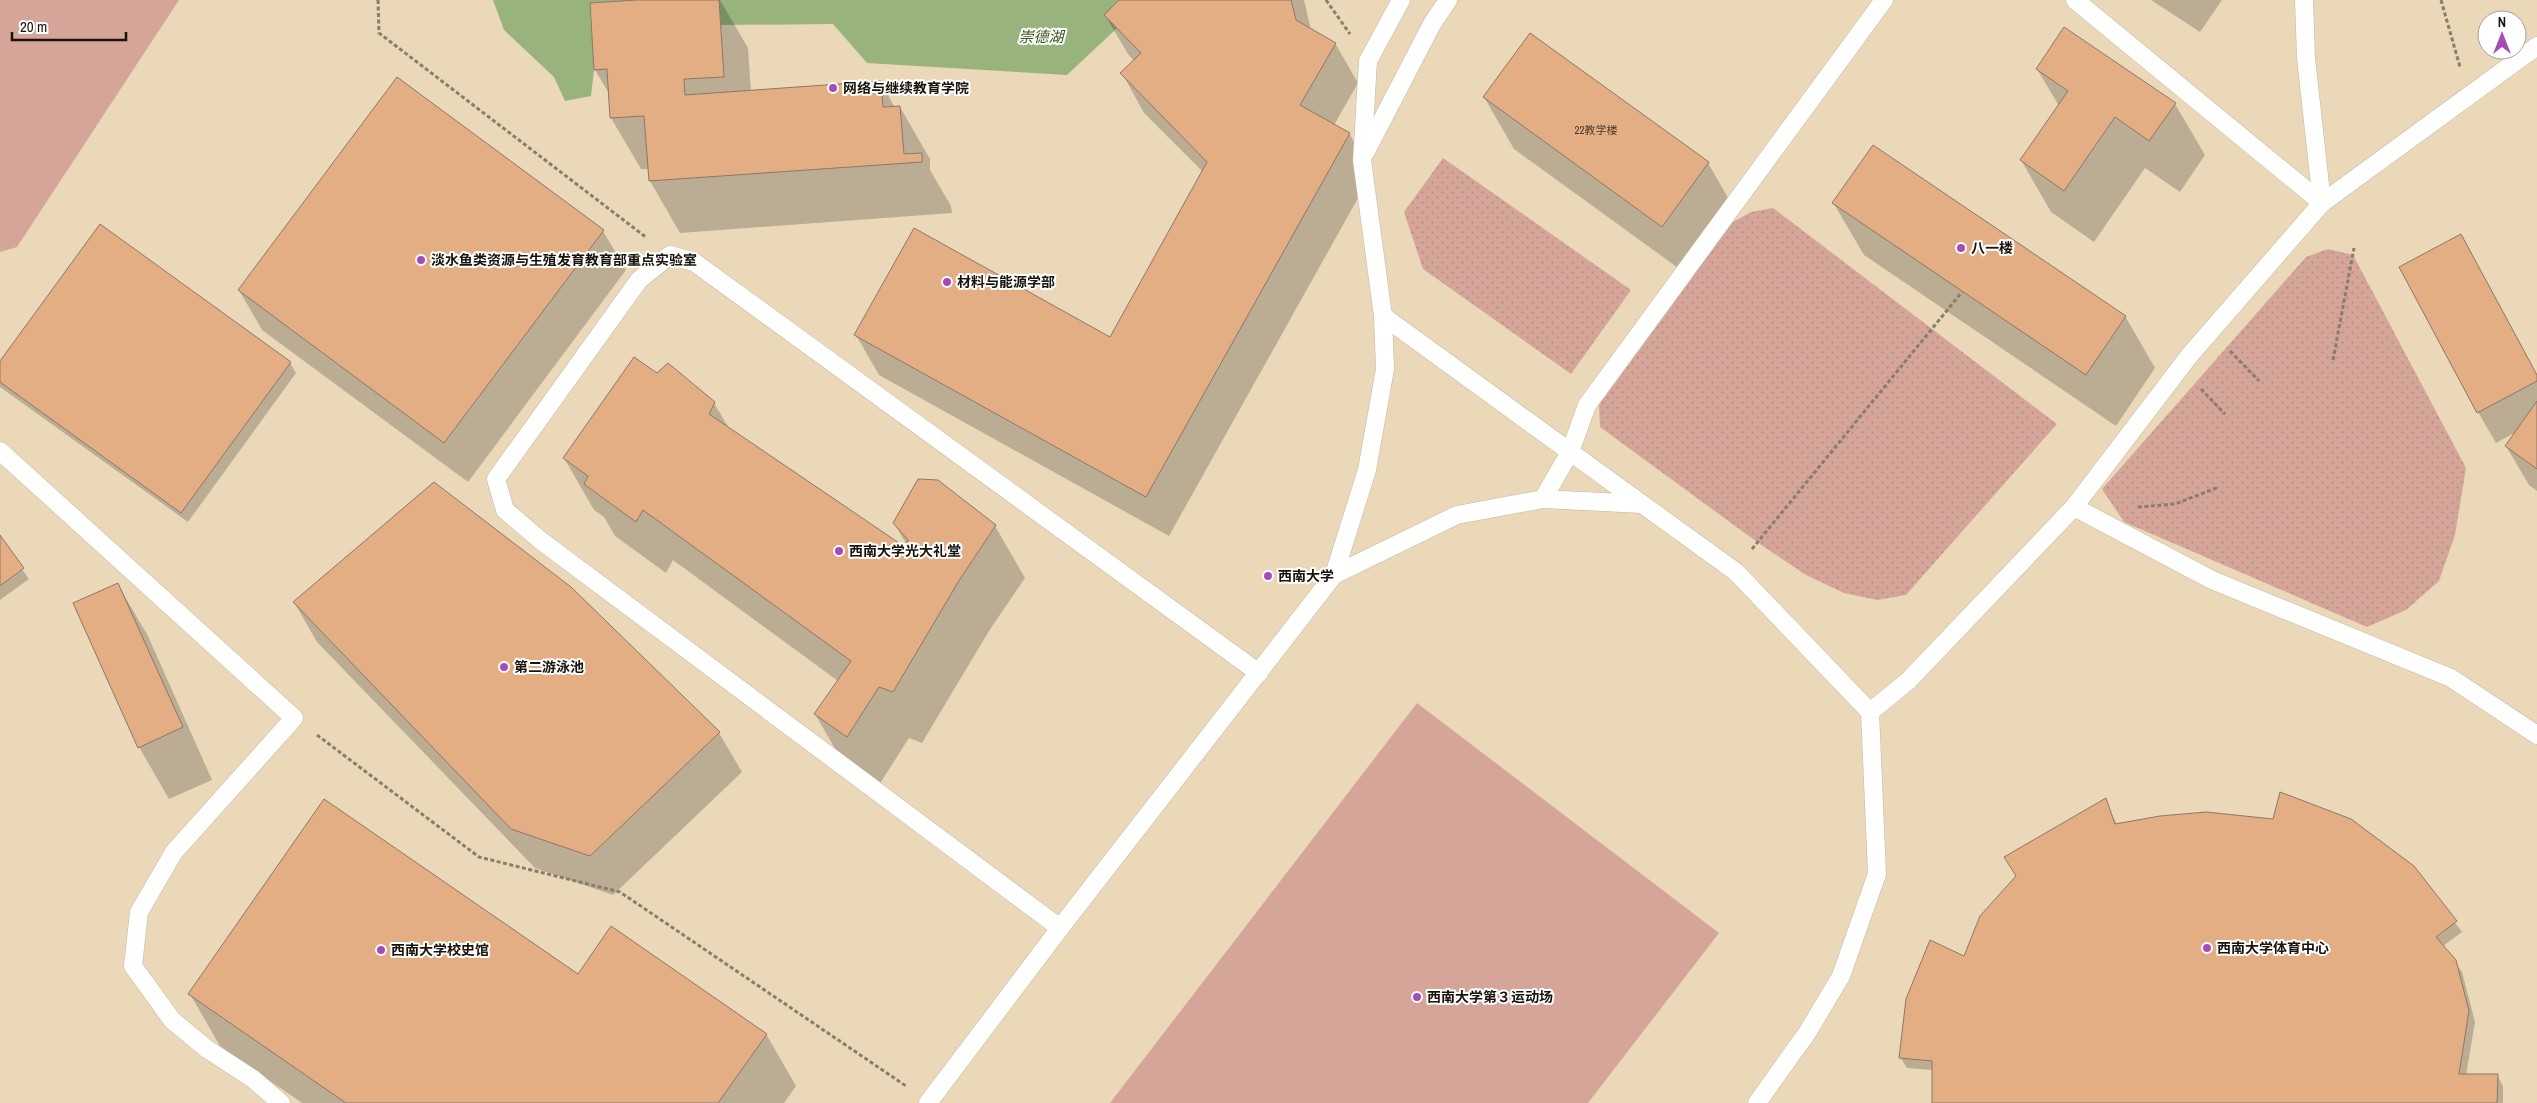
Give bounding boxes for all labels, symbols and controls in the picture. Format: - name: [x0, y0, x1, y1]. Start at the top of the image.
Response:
- scale bar: [12, 10, 126, 42]
- north arrow: [2477, 10, 2527, 60]
- text: N: [2498, 13, 2506, 31]
- text: 20 m: [20, 16, 47, 37]
- water label: 崇德湖: [1018, 26, 1065, 47]
- place label: 网络与继续教育学院: [843, 79, 969, 97]
- marker: 网络与继续教育学院: [827, 82, 839, 94]
- house number: 22教学楼: [1574, 123, 1618, 137]
- place label: 八一楼: [1971, 239, 2013, 257]
- marker: 八一楼: [1955, 242, 1967, 254]
- place label: 淡水鱼类资源与生殖发育教育部重点实验室: [431, 251, 697, 269]
- marker: 淡水鱼类资源与生殖发育教育部重点实验室: [415, 254, 427, 266]
- place label: 材料与能源学部: [957, 273, 1055, 291]
- marker: 材料与能源学部: [941, 276, 953, 288]
- place label: 西南大学光大礼堂: [849, 542, 961, 560]
- marker: 西南大学光大礼堂: [833, 545, 845, 557]
- place label: 西南大学: [1278, 567, 1334, 585]
- marker: 西南大学: [1262, 570, 1274, 582]
- place label: 第二游泳池: [514, 658, 584, 676]
- marker: 第二游泳池: [498, 661, 510, 673]
- place label: 西南大学体育中心: [2217, 939, 2329, 957]
- place label: 西南大学校史馆: [391, 941, 489, 959]
- marker: 西南大学体育中心: [2201, 942, 2213, 954]
- marker: 西南大学校史馆: [375, 944, 387, 956]
- place label: 西南大学第３运动场: [1427, 988, 1553, 1006]
- marker: 西南大学第３运动场: [1411, 991, 1423, 1003]

